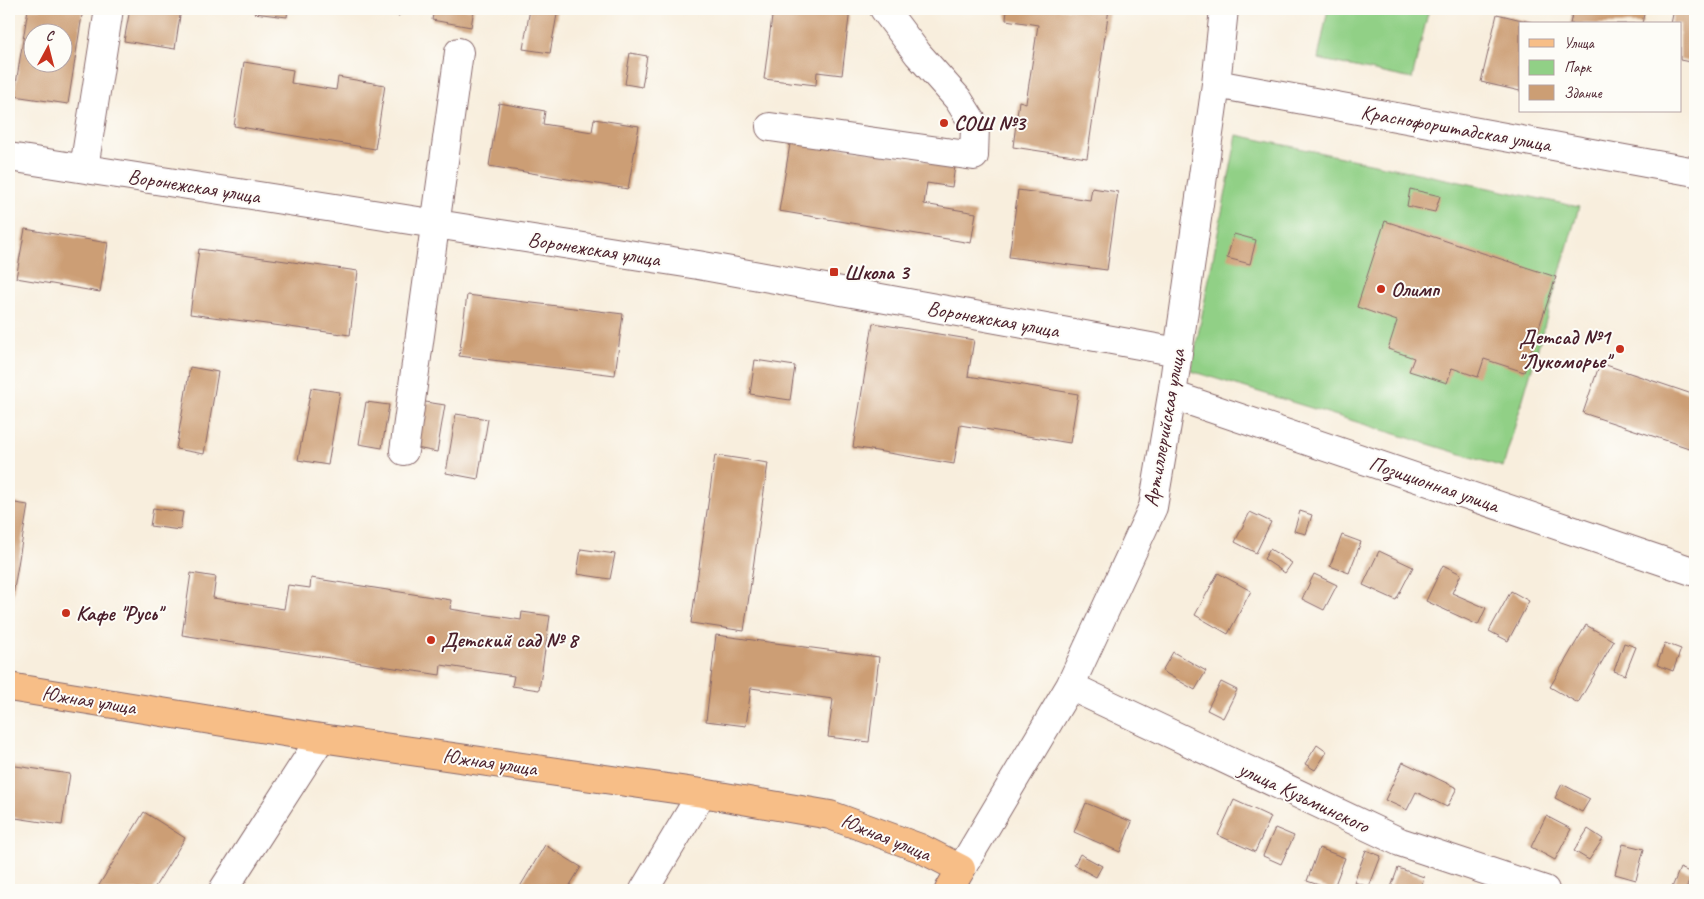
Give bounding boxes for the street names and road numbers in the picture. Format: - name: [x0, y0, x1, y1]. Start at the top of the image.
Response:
- street label: Краснофорштадская улица: [1359, 98, 1555, 158]
- street label: Воронежская улица: [126, 163, 263, 210]
- street label: Воронежская улица: [526, 226, 663, 273]
- street label: Воронежская улица: [925, 295, 1062, 344]
- street label: Артиллерийская улица: [1137, 346, 1191, 509]
- street label: Позиционная улица: [1365, 450, 1505, 520]
- street label: Южная улица: [40, 680, 139, 720]
- street label: Южная улица: [441, 743, 540, 782]
- street label: улица Кузьминского: [1233, 755, 1375, 839]
- street label: Южная улица: [837, 807, 936, 867]

